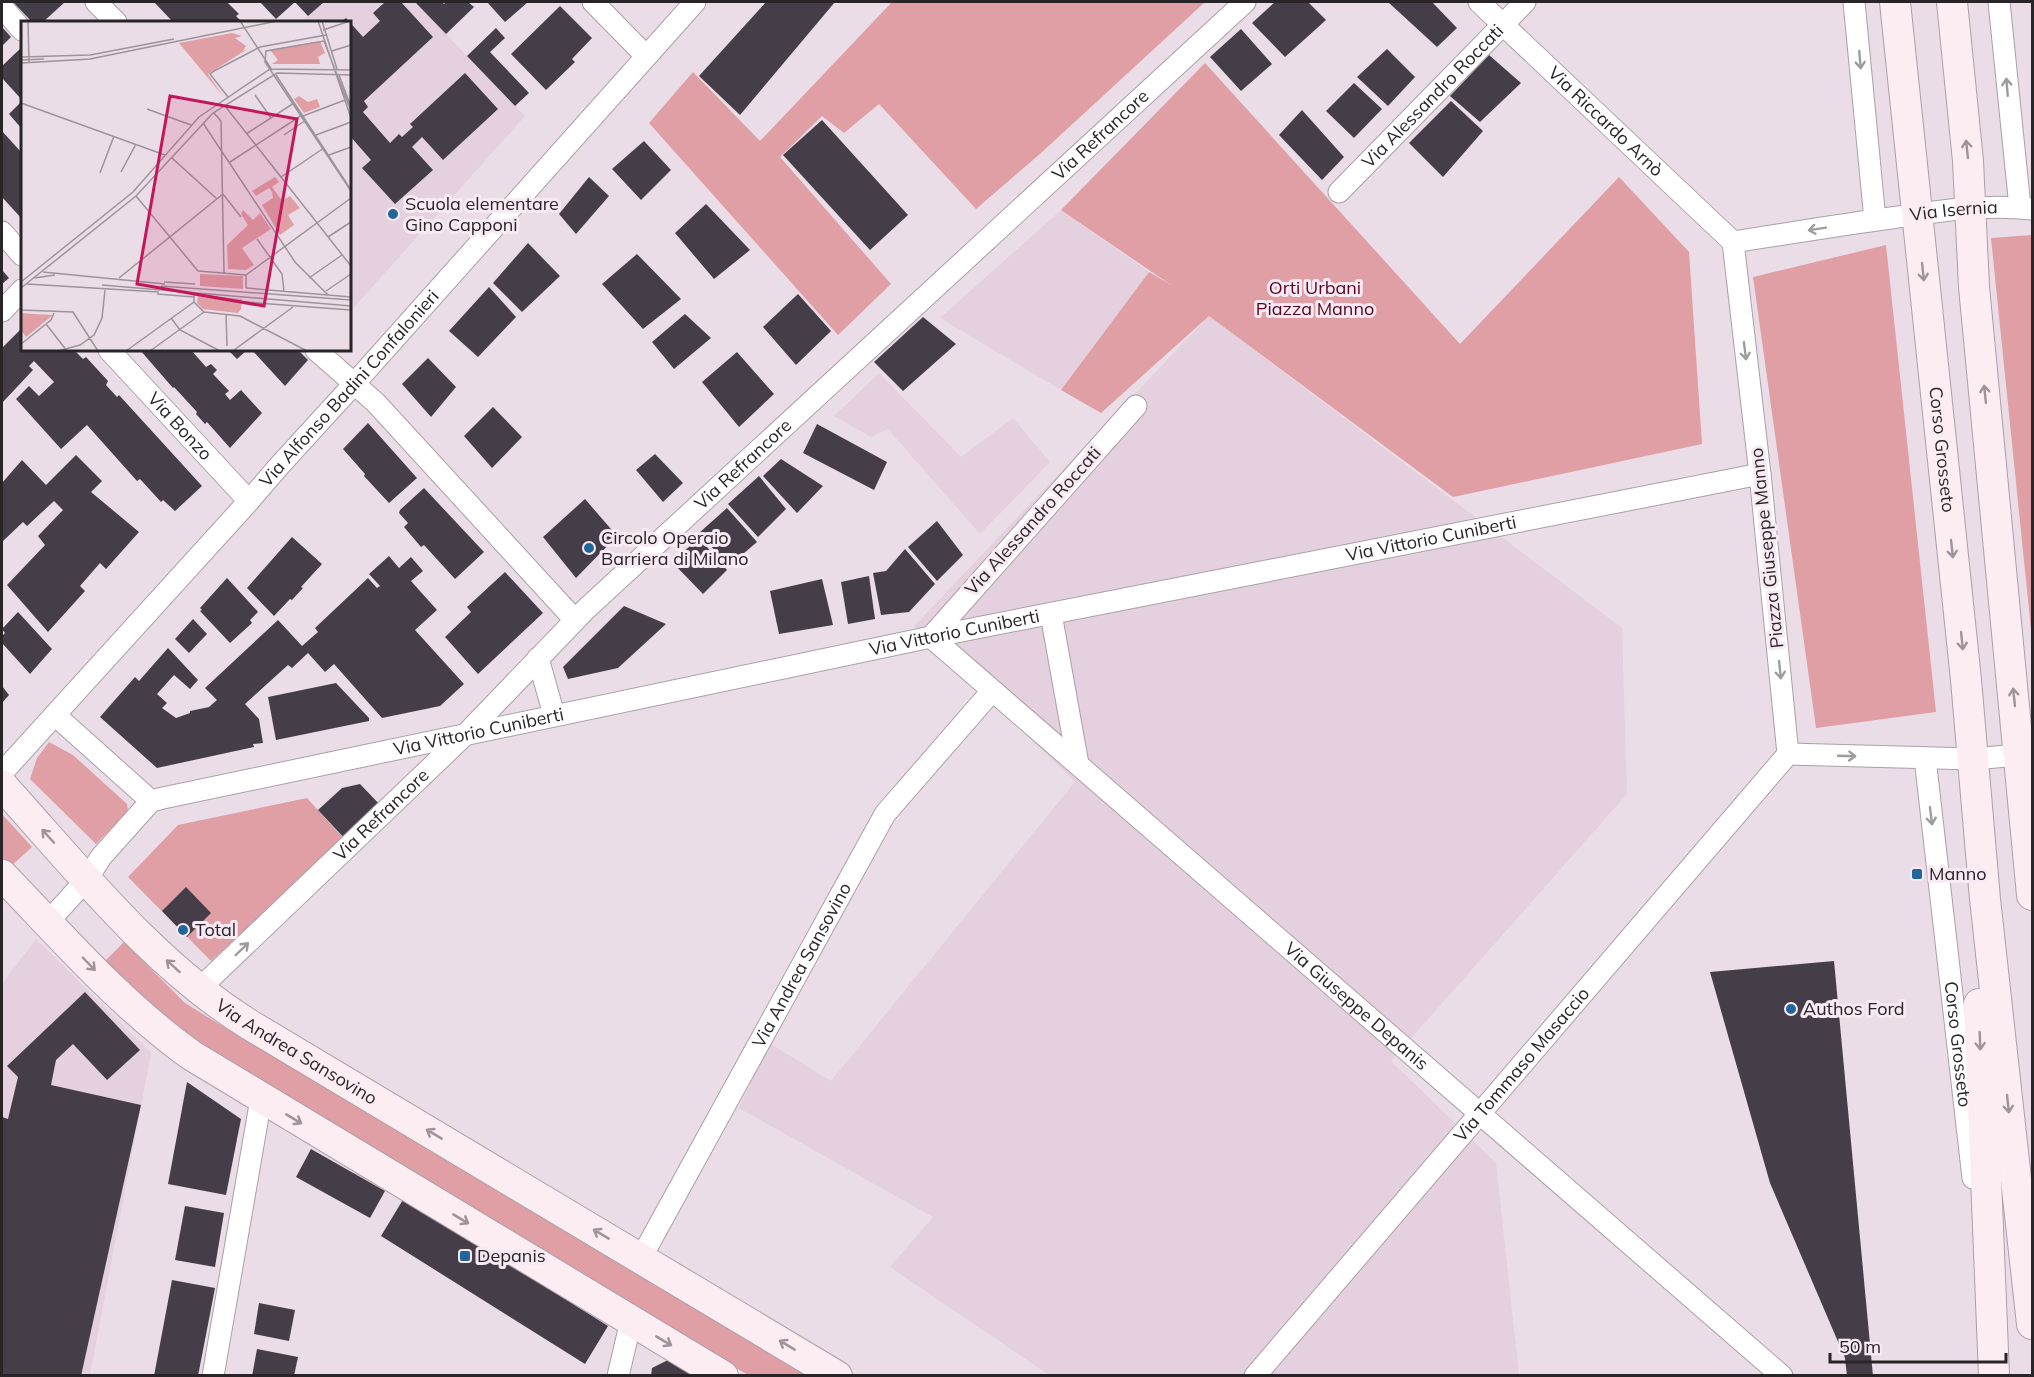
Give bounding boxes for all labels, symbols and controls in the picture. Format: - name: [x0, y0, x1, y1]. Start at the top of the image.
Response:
- street label: Via Alessandro Roccati: [1357, 19, 1508, 173]
- inset map: [21, 21, 351, 351]
- one-way arrow: [1855, 49, 1866, 69]
- street label: Via Riccardo Arnò: [1543, 61, 1668, 181]
- one-way arrow: [2001, 77, 2012, 97]
- street label: Via Refrancore: [1047, 84, 1153, 185]
- one-way arrow: [1961, 140, 1972, 160]
- place label: Scuola elementare Gino Capponi: [405, 192, 559, 236]
- street label: Via Isernia: [1908, 195, 1998, 226]
- marker: Scuola elementare Gino Capponi: [386, 207, 400, 221]
- one-way arrow: [1808, 224, 1828, 235]
- one-way arrow: [1918, 261, 1929, 281]
- park label: Orti Urbani Piazza Manno: [1256, 276, 1374, 320]
- street label: Via Alfonso Badini Confalonieri: [254, 285, 444, 492]
- one-way arrow: [1740, 341, 1751, 360]
- street label: Corso Grosseto: [1924, 385, 1960, 514]
- one-way arrow: [1979, 385, 1990, 405]
- street label: Via Bonzo: [143, 387, 217, 465]
- street label: Via Refrancore: [689, 414, 796, 514]
- street label: Via Alessandro Roccati: [960, 441, 1106, 600]
- street label: Piazza Giuseppe Manno: [1745, 447, 1788, 649]
- street label: Via Vittorio Cuniberti: [1344, 510, 1518, 566]
- place label: Circolo Operaio Barriera di Milano: [601, 526, 749, 570]
- one-way arrow: [1947, 539, 1958, 559]
- marker: Circolo Operaio Barriera di Milano: [582, 541, 596, 555]
- street label: Via Vittorio Cuniberti: [867, 604, 1041, 661]
- one-way arrow: [1957, 631, 1968, 651]
- one-way arrow: [1774, 660, 1785, 680]
- one-way arrow: [2008, 687, 2019, 707]
- street label: Via Vittorio Cuniberti: [391, 702, 566, 760]
- one-way arrow: [1836, 750, 1856, 762]
- street label: Via Refrancore: [328, 764, 433, 866]
- one-way arrow: [1926, 806, 1937, 826]
- one-way arrow: [41, 829, 55, 844]
- place label: Manno: [1929, 862, 1987, 885]
- marker: Manno: [1910, 867, 1924, 881]
- street label: Via Andrea Sansovino: [747, 878, 856, 1052]
- place label: Total: [195, 918, 236, 941]
- marker: Total: [176, 923, 190, 937]
- street label: Via Giuseppe Depanis: [1280, 937, 1434, 1075]
- one-way arrow: [234, 941, 249, 956]
- one-way arrow: [81, 957, 96, 972]
- one-way arrow: [166, 959, 181, 973]
- street label: Corso Grosseto: [1940, 980, 1977, 1108]
- street label: Via Tommaso Masaccio: [1449, 982, 1594, 1147]
- street label: Via Andrea Sansovino: [211, 993, 382, 1109]
- place label: Authos Ford: [1803, 997, 1905, 1020]
- marker: Authos Ford: [1784, 1002, 1798, 1016]
- one-way arrow: [1974, 1031, 1986, 1051]
- one-way arrow: [2003, 1093, 2014, 1113]
- one-way arrow: [285, 1113, 302, 1125]
- one-way arrow: [426, 1128, 443, 1140]
- one-way arrow: [452, 1213, 469, 1225]
- one-way arrow: [593, 1228, 610, 1240]
- place label: Depanis: [477, 1244, 546, 1267]
- marker: Depanis: [458, 1249, 472, 1263]
- scale bar: [1830, 1326, 2006, 1364]
- one-way arrow: [655, 1335, 672, 1347]
- text: 50 m: [1839, 1335, 1881, 1358]
- one-way arrow: [779, 1339, 796, 1351]

